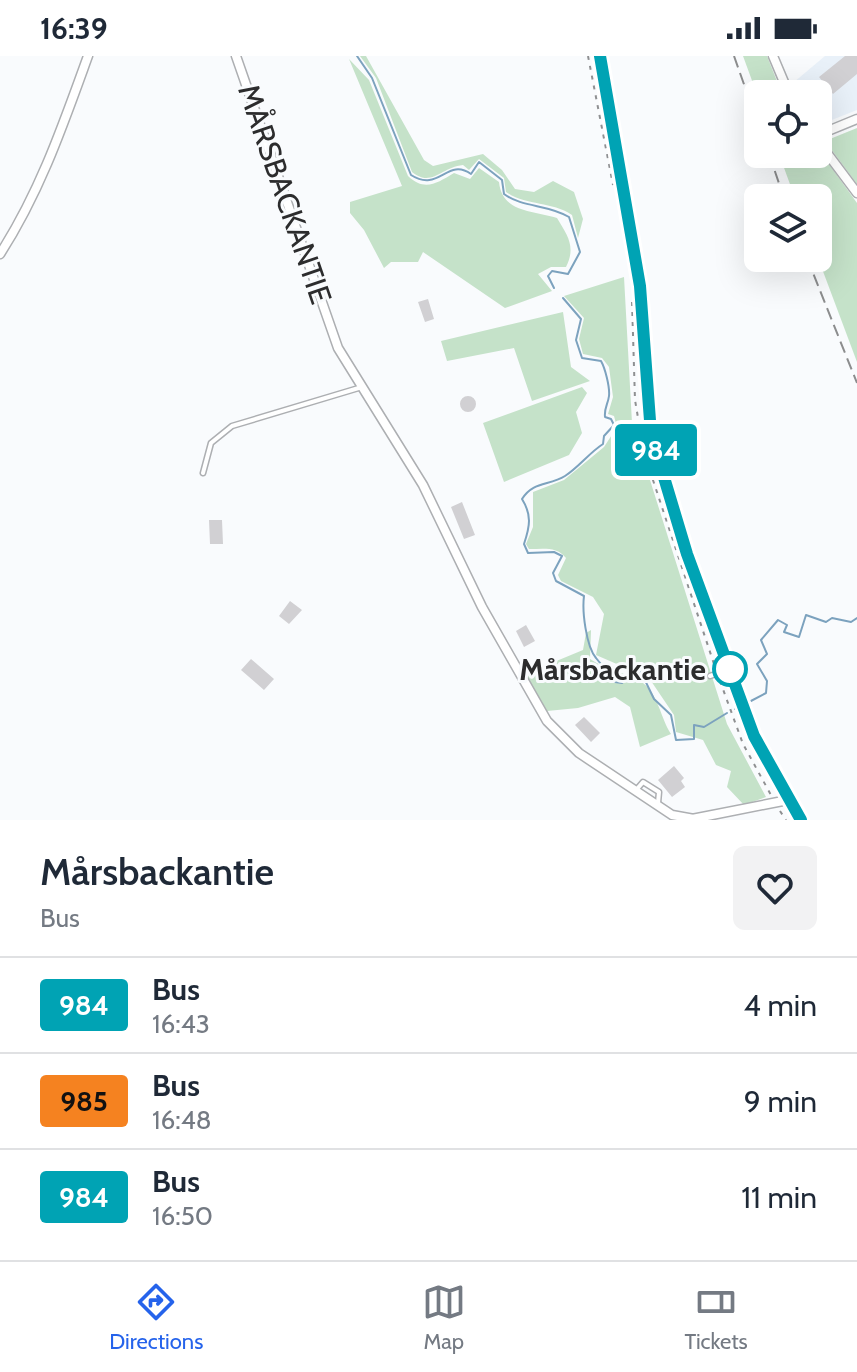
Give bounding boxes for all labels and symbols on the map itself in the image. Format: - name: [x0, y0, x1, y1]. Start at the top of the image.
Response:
- street label: MÅRSBACKANTIE: [230, 79, 340, 309]
- line badge: 984: [610, 424, 702, 476]
- place label: Mårsbackantie: [519, 651, 706, 688]
- marker: Mårsbackantie: [713, 652, 747, 686]

